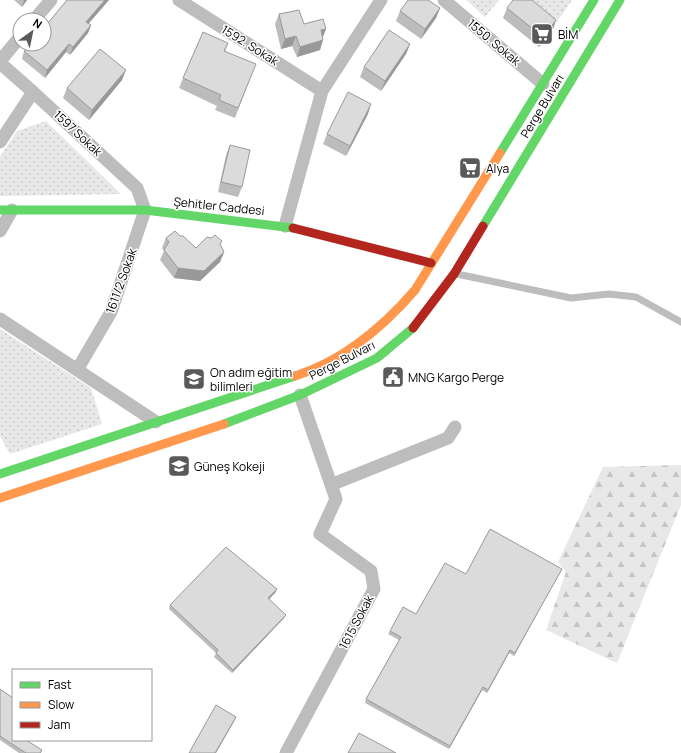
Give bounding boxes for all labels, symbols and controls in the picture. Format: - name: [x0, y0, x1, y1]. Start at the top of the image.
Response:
- north arrow: [12, 12, 52, 52]
- text: N: [30, 15, 45, 32]
- street label: 1550. Sokak: [464, 15, 525, 70]
- street label: 1592. Sokak: [218, 21, 283, 70]
- supermarket icon: BİM: [529, 21, 555, 47]
- place label: BİM: [558, 26, 578, 43]
- street label: Perge Bulvarı: [516, 71, 568, 141]
- street label: 1597 Sokak: [50, 106, 107, 161]
- supermarket icon: Alya: [457, 155, 483, 181]
- place label: Alya: [486, 160, 509, 177]
- street label: Şehitler Caddesi: [173, 193, 265, 219]
- street label: 1611/2 Sokak: [101, 245, 141, 316]
- street label: Perge Bulvarı: [306, 336, 378, 384]
- place label: On adım eğitim bilimleri: [210, 364, 292, 395]
- public building icon: MNG Kargo Perge: [380, 364, 406, 390]
- school or university icon: On adım eğitim bilimleri: [181, 366, 207, 392]
- place label: MNG Kargo Perge: [408, 369, 504, 386]
- school or university icon: Güneş Kokeji: [166, 453, 192, 479]
- place label: Güneş Kokeji: [194, 458, 265, 475]
- street label: 1615 Sokak: [335, 591, 378, 652]
- legend: [12, 669, 152, 741]
- text: Fast: [48, 676, 72, 693]
- text: Slow: [48, 696, 74, 713]
- text: Jam: [48, 716, 70, 733]

